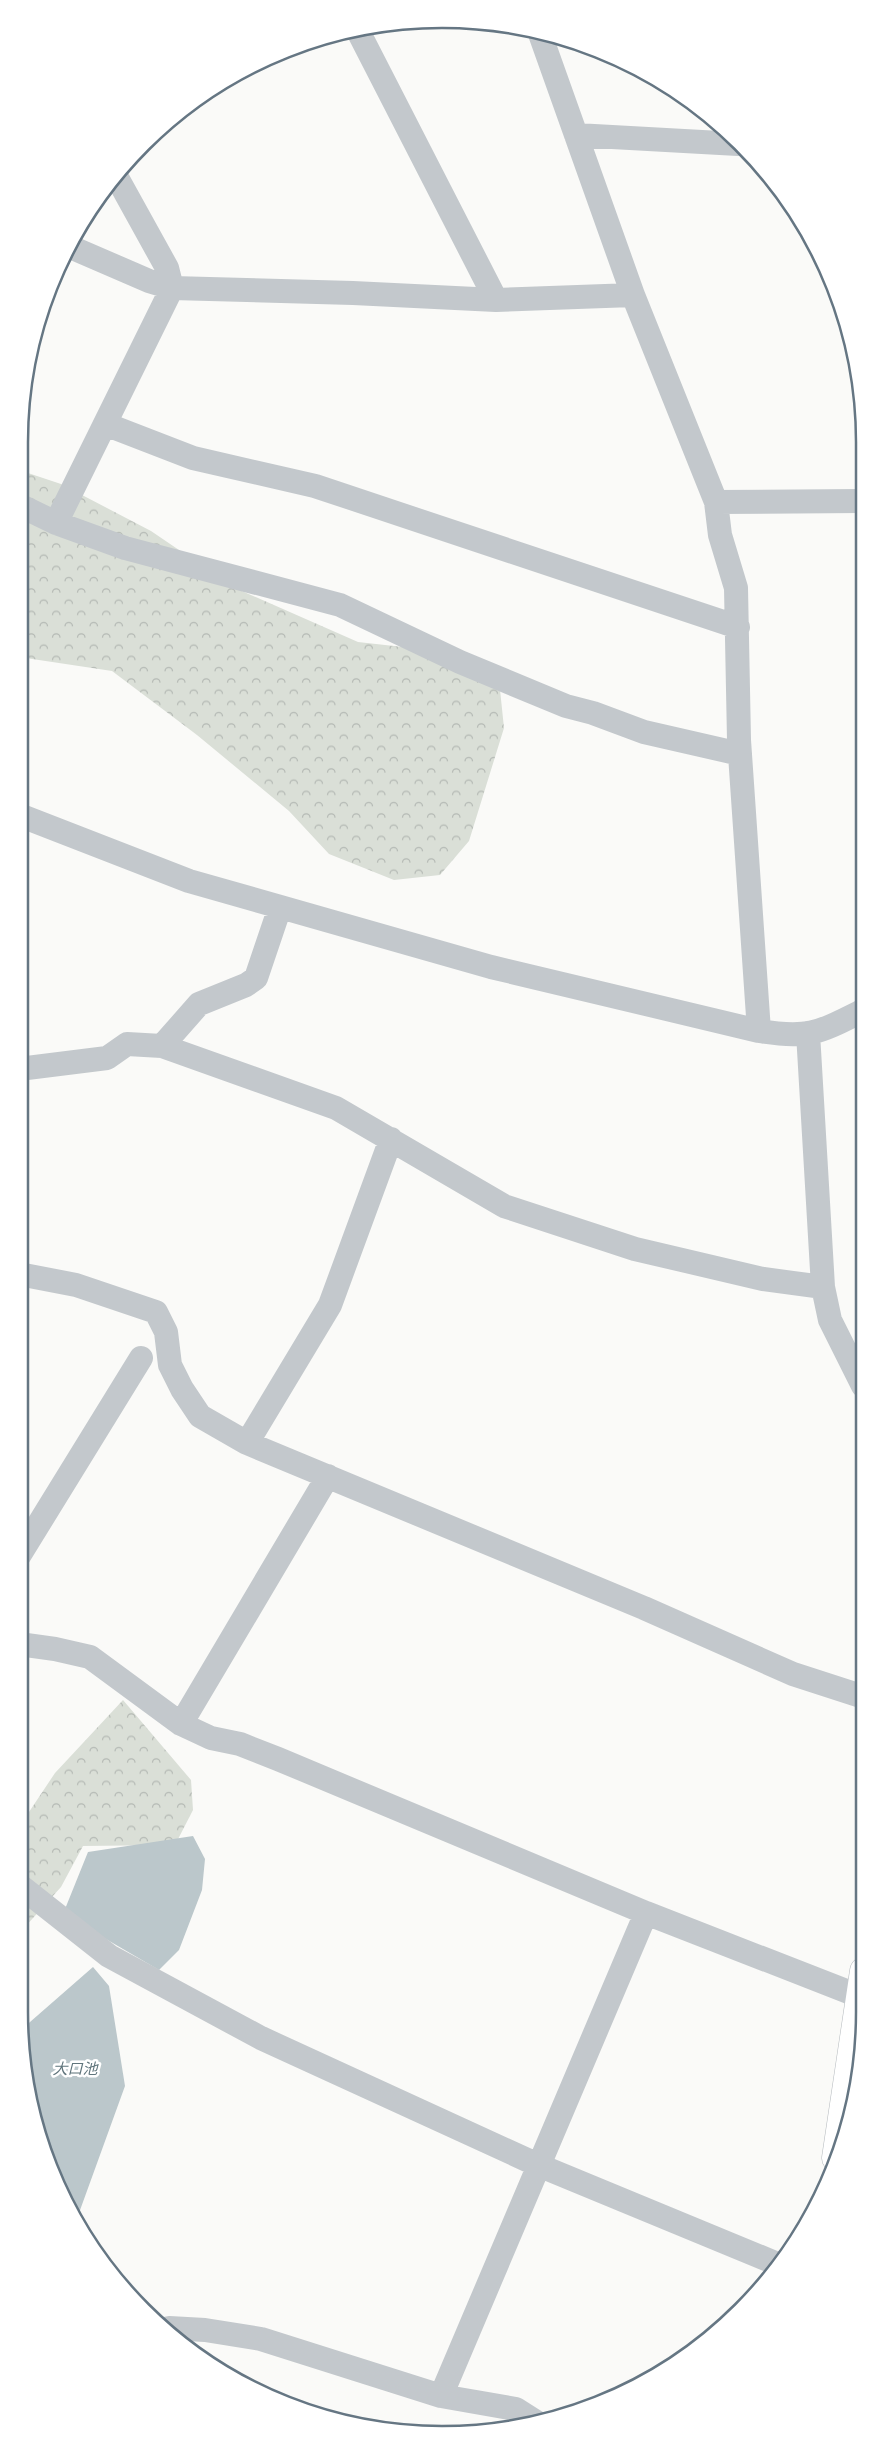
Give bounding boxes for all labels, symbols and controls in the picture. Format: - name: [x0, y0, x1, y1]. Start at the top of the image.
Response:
- water label: 大口池: [52, 2059, 99, 2079]

